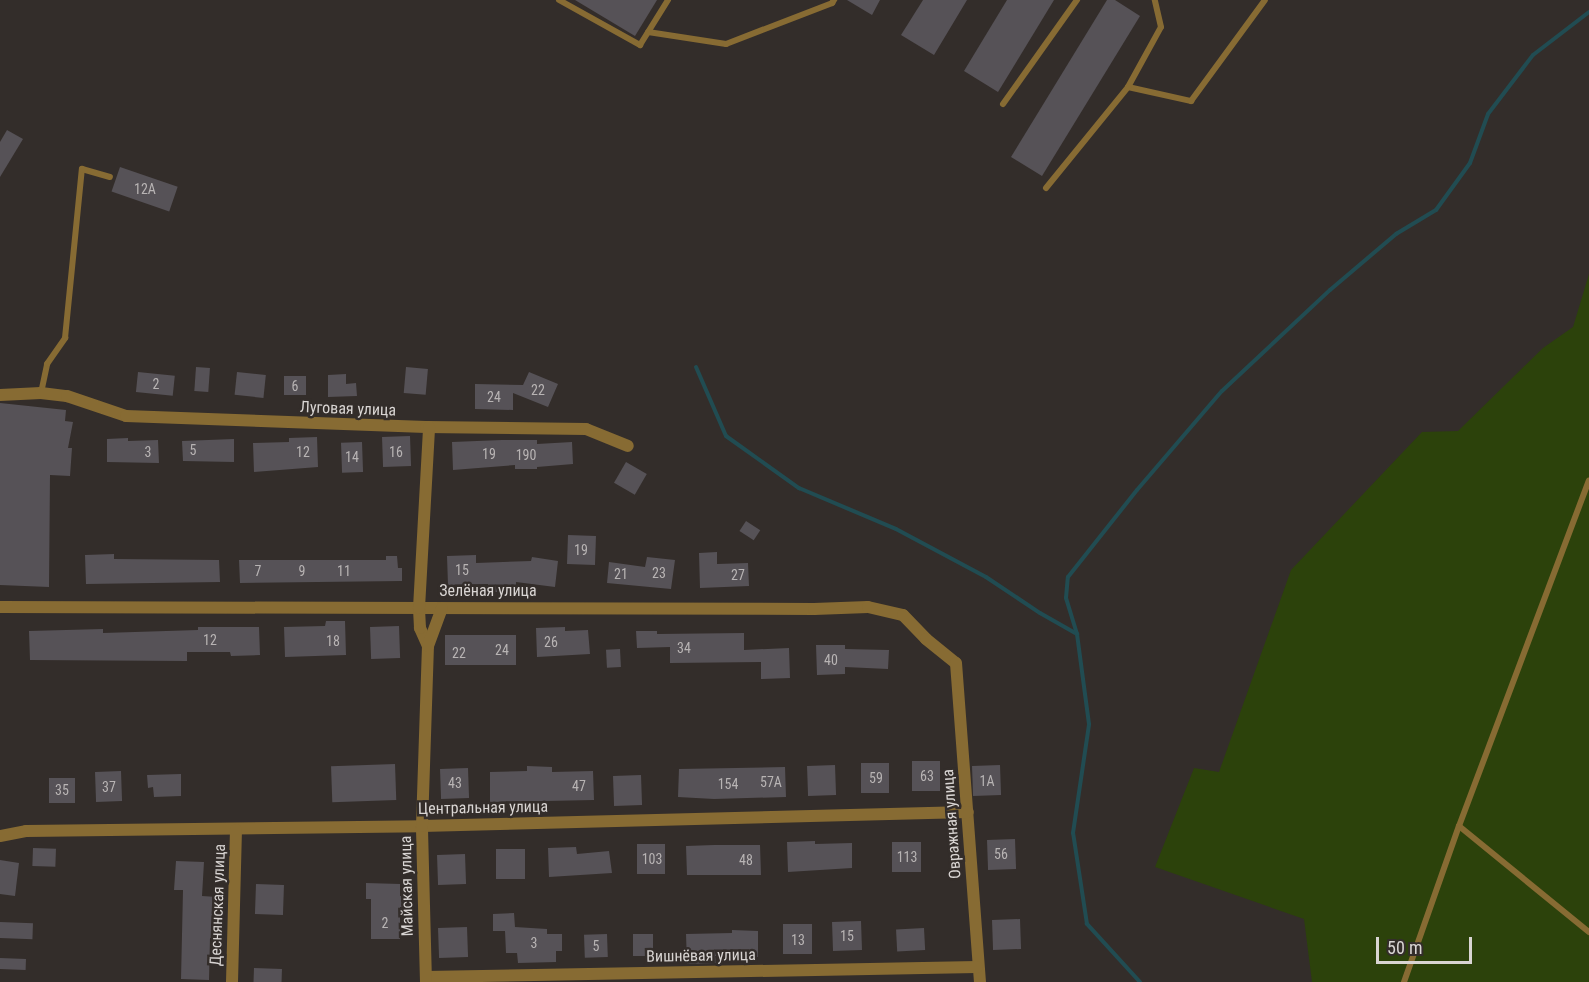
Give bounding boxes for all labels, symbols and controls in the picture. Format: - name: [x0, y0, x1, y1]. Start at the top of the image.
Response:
- house number: 12А: [134, 181, 156, 197]
- house number: 2: [153, 376, 159, 392]
- house number: 6: [292, 378, 298, 394]
- house number: 22: [531, 382, 545, 398]
- house number: 24: [487, 389, 501, 405]
- street label: Луговая улица: [300, 398, 396, 420]
- house number: 5: [190, 442, 196, 458]
- house number: 3: [145, 444, 151, 460]
- house number: 12: [296, 444, 310, 460]
- house number: 16: [389, 444, 403, 460]
- house number: 19: [482, 446, 496, 462]
- house number: 190: [516, 447, 536, 463]
- house number: 14: [345, 449, 359, 465]
- house number: 19: [574, 542, 588, 558]
- house number: 15: [455, 562, 469, 578]
- house number: 7: [255, 563, 261, 579]
- house number: 9: [299, 563, 305, 579]
- house number: 11: [337, 563, 351, 579]
- house number: 23: [652, 565, 666, 581]
- house number: 21: [614, 566, 628, 582]
- house number: 27: [731, 567, 745, 583]
- street label: Зелёная улица: [439, 581, 537, 601]
- house number: 12: [203, 632, 217, 648]
- house number: 18: [326, 633, 340, 649]
- house number: 26: [544, 634, 558, 650]
- house number: 34: [677, 640, 691, 656]
- house number: 24: [495, 642, 509, 658]
- house number: 22: [452, 645, 466, 661]
- house number: 40: [824, 652, 838, 668]
- house number: 63: [920, 768, 934, 784]
- street label: Овражная улица: [939, 769, 965, 879]
- house number: 59: [869, 770, 883, 786]
- house number: 1А: [980, 773, 994, 789]
- house number: 57А: [760, 774, 782, 790]
- house number: 43: [448, 775, 462, 791]
- house number: 154: [718, 776, 738, 792]
- house number: 47: [572, 778, 586, 794]
- house number: 37: [102, 779, 116, 795]
- house number: 35: [55, 782, 69, 798]
- street label: Центральная улица: [418, 797, 548, 819]
- street label: Майская улица: [397, 835, 417, 937]
- street label: Деснянская улица: [206, 844, 230, 966]
- house number: 56: [994, 846, 1008, 862]
- house number: 113: [897, 849, 917, 865]
- house number: 103: [642, 851, 662, 867]
- house number: 48: [739, 852, 753, 868]
- house number: 2: [382, 915, 388, 931]
- scale bar: [1379, 925, 1475, 963]
- house number: 15: [840, 928, 854, 944]
- house number: 13: [791, 932, 805, 948]
- house number: 3: [531, 935, 537, 951]
- text: 50 m: [1387, 937, 1422, 958]
- house number: 5: [593, 938, 599, 954]
- street label: Вишнёвая улица: [646, 945, 756, 967]

